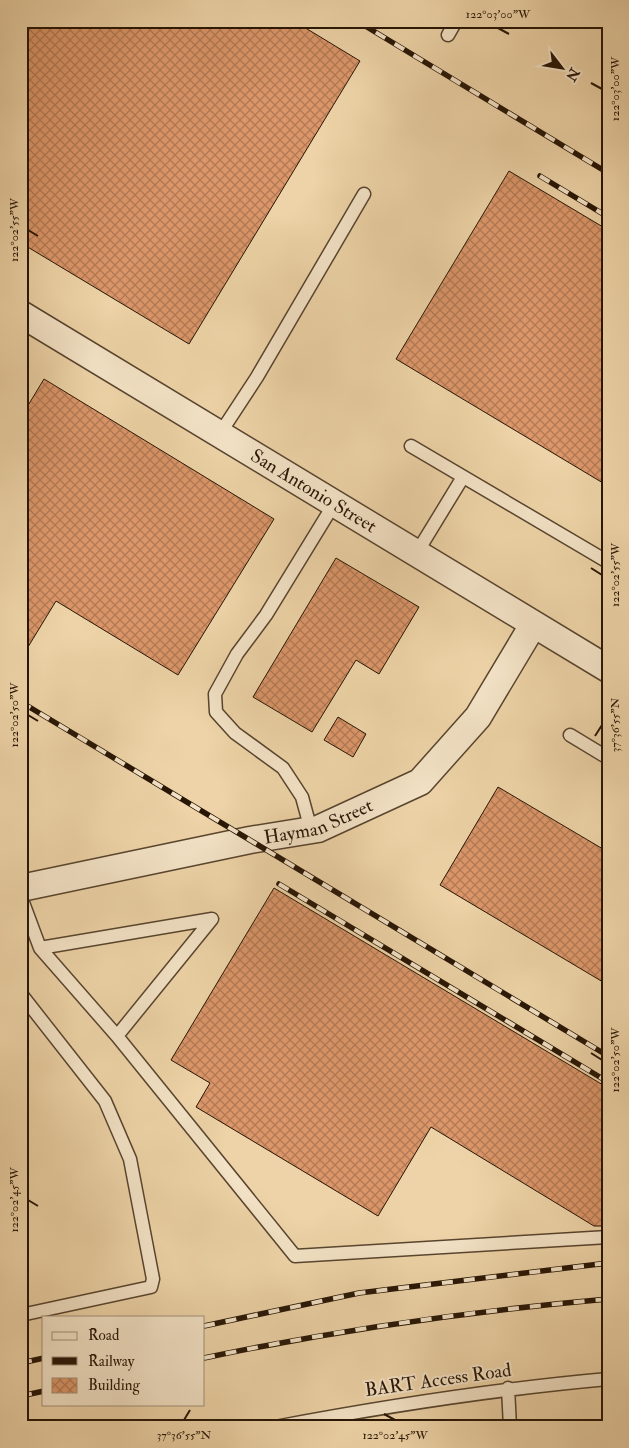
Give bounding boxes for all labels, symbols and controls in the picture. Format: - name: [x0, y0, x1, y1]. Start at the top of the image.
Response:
- text: 122°03'00"W: [466, 7, 531, 22]
- north arrow: [536, 42, 586, 92]
- text: 122°03'00"W: [608, 56, 623, 121]
- text: N: [562, 64, 584, 85]
- text: 122°02'55"W: [7, 197, 22, 262]
- street label: San Antonio Street: [246, 444, 381, 538]
- text: 122°02'55"W: [608, 542, 623, 607]
- text: 122°02'50"W: [7, 682, 22, 747]
- text: 37°36'55"N: [608, 697, 623, 752]
- street label: Hayman Street: [262, 793, 377, 850]
- text: 122°02'50"W: [608, 1027, 623, 1092]
- text: 122°02'45"W: [7, 1167, 22, 1233]
- legend: [42, 1316, 205, 1406]
- text: Road: [88, 1326, 120, 1345]
- text: Railway: [88, 1352, 135, 1371]
- street label: BART Access Road: [363, 1358, 514, 1402]
- text: Building: [88, 1376, 140, 1395]
- text: 37°36'55"N: [157, 1428, 212, 1443]
- text: 122°02'45"W: [362, 1428, 428, 1443]

